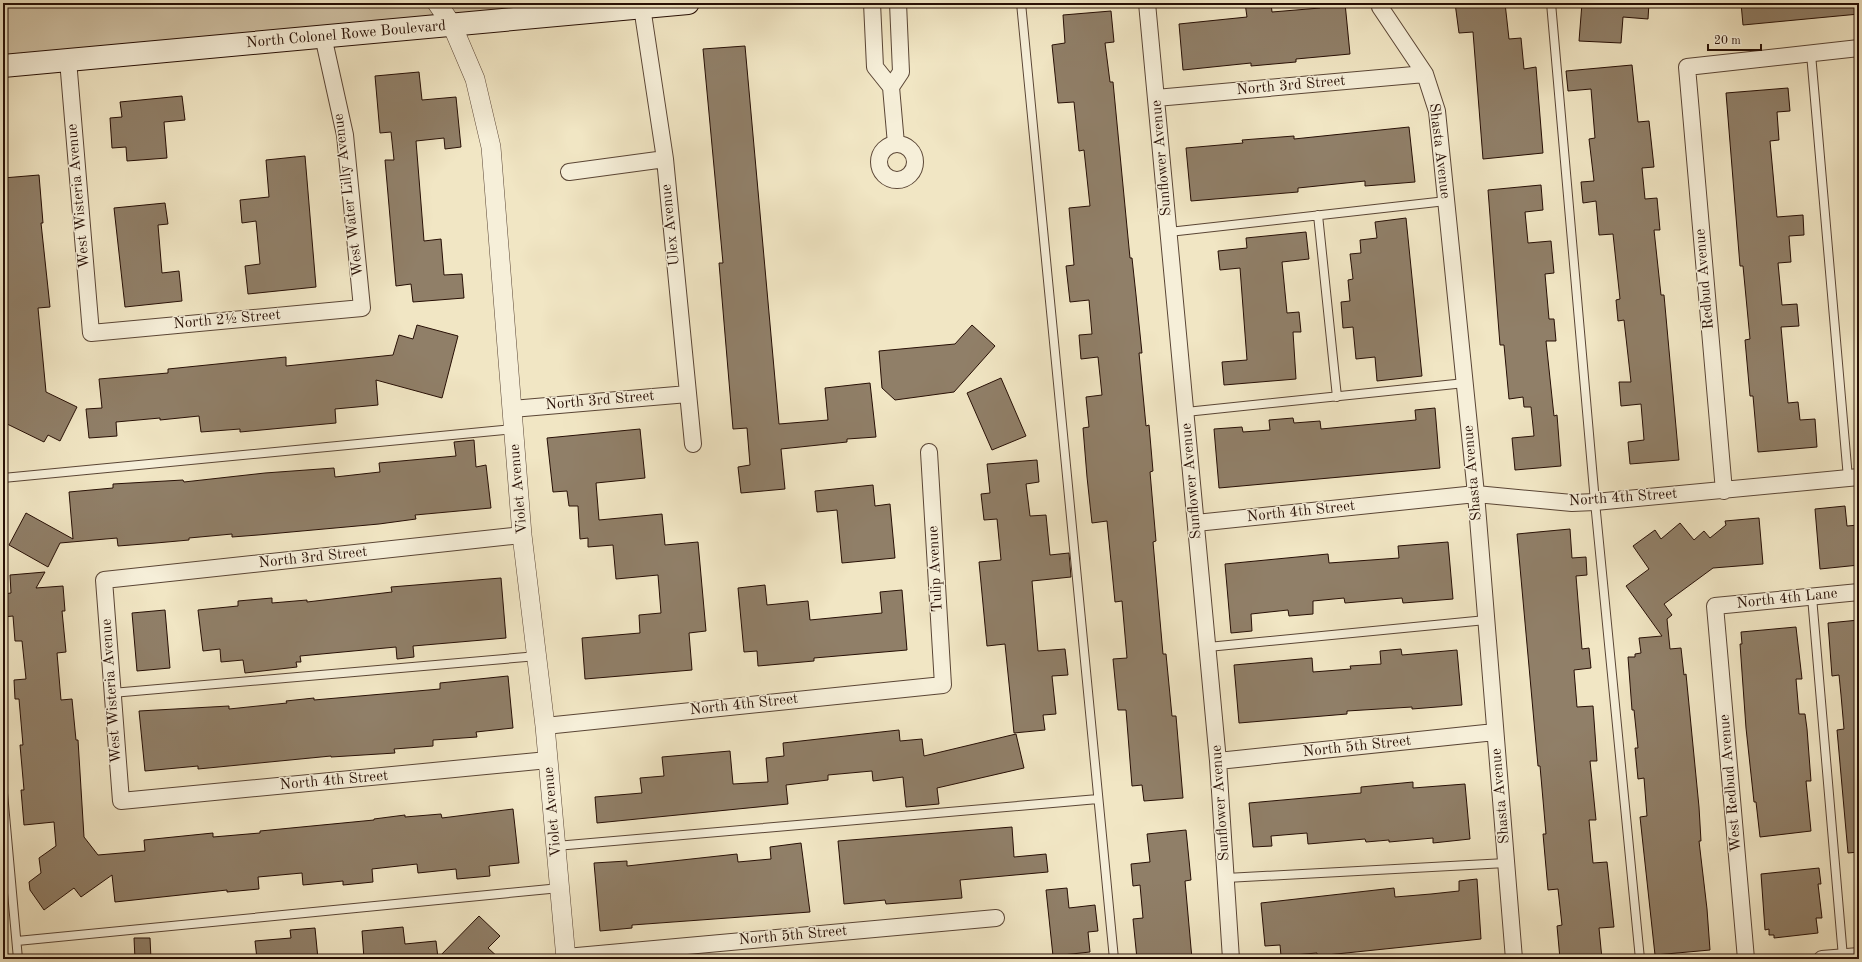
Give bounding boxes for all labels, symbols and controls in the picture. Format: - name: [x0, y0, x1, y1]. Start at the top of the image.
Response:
- street label: North Colonel Rowe Boulevard: [245, 19, 447, 51]
- scale bar: [1708, 26, 1761, 52]
- text: 20 m: [1714, 35, 1741, 47]
- street label: North 3rd Street: [1236, 74, 1346, 98]
- street label: Sunflower Avenue: [1149, 99, 1175, 217]
- street label: Shasta Avenue: [1426, 102, 1452, 200]
- street label: West Water Lilly Avenue: [332, 113, 366, 277]
- street label: West Wisteria Avenue: [65, 123, 93, 269]
- street label: Ulex Avenue: [659, 183, 683, 267]
- street label: Redbud Avenue: [1693, 228, 1717, 330]
- street label: North 2½ Street: [173, 308, 281, 332]
- street label: North 3rd Street: [545, 389, 655, 413]
- street label: Sunflower Avenue: [1179, 422, 1205, 540]
- street label: Shasta Avenue: [1461, 424, 1485, 521]
- street label: Violet Avenue: [508, 443, 530, 535]
- street label: North 4th Street: [1568, 487, 1678, 509]
- street label: North 4th Street: [1246, 499, 1356, 525]
- street label: Tulip Avenue: [926, 525, 946, 613]
- street label: North 3rd Street: [258, 545, 368, 571]
- street label: North 4th Lane: [1736, 586, 1838, 612]
- street label: West Wisteria Avenue: [99, 618, 125, 764]
- street label: North 4th Street: [689, 692, 799, 718]
- street label: West Redbud Avenue: [1717, 713, 1744, 853]
- street label: North 5th Street: [1302, 734, 1412, 760]
- street label: Sunflower Avenue: [1209, 744, 1233, 862]
- street label: Shasta Avenue: [1489, 747, 1513, 844]
- street label: Violet Avenue: [542, 766, 564, 858]
- street label: North 4th Street: [279, 769, 389, 793]
- street label: North 5th Street: [738, 924, 848, 948]

